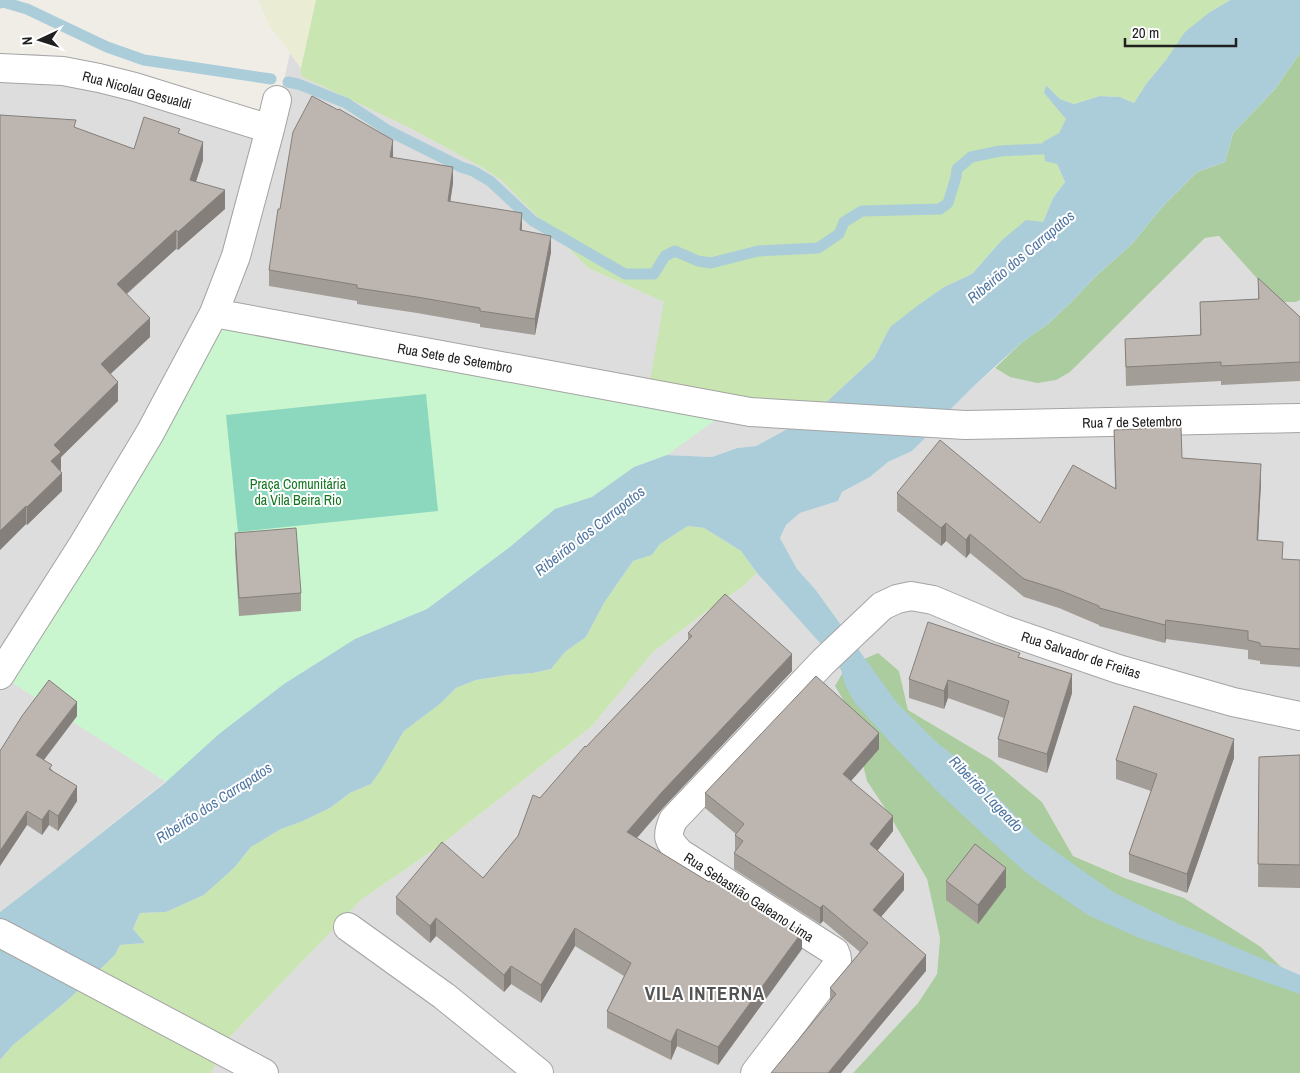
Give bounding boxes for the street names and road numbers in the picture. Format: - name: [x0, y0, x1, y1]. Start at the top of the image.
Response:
- street label: Rua Nicolau Gesualdi: [80, 67, 194, 113]
- street label: Rua Sete de Setembro: [396, 339, 514, 377]
- street label: Rua 7 de Setembro: [1082, 412, 1182, 432]
- street label: Rua Salvador de Freitas: [1019, 627, 1143, 683]
- street label: Rua Sebastião Galeano Lima: [681, 848, 818, 946]

